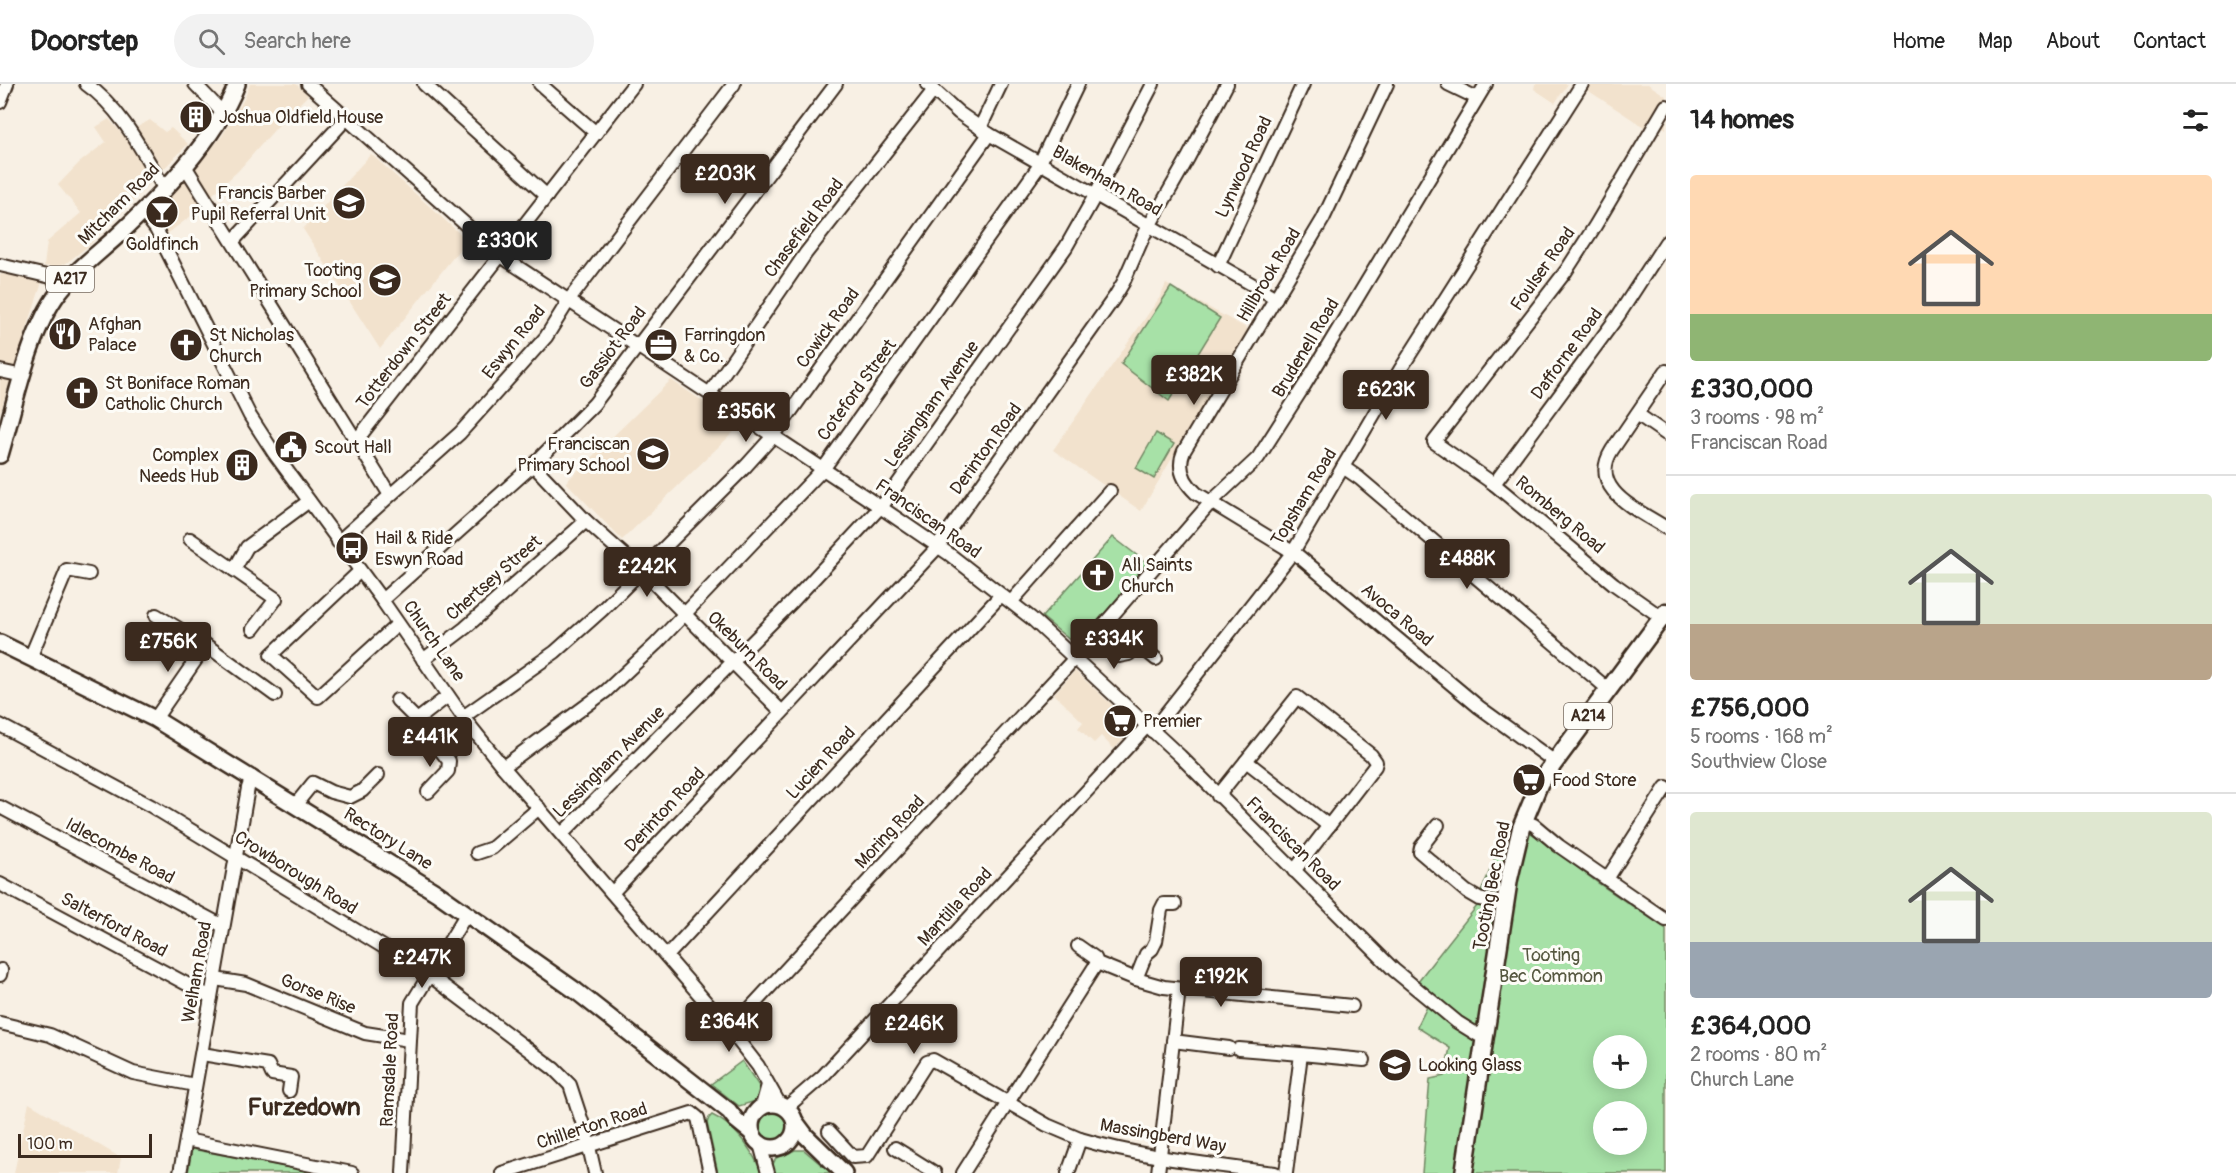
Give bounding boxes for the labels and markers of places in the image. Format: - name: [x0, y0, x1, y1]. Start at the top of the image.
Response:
- building icon: Joshua Oldfield House: [178, 99, 214, 135]
- place label: Joshua Oldfield House: [219, 106, 383, 129]
- pin: £203K: [683, 154, 767, 205]
- place label: Francis Barber Pupil Referral Unit: [191, 182, 327, 226]
- school or university icon: Francis Barber Pupil Referral Unit: [331, 185, 367, 221]
- bar icon: Goldfinch: [144, 194, 180, 230]
- pin: £330K: [465, 221, 549, 272]
- place label: Goldfinch: [126, 233, 199, 256]
- place label: Tooting Primary School: [249, 259, 362, 303]
- school or university icon: Tooting Primary School: [367, 262, 403, 298]
- place label: Afghan Palace: [88, 313, 141, 357]
- restaurant icon: Afghan Palace: [47, 316, 83, 352]
- place label: St Nicholas Church: [209, 324, 294, 368]
- place label: Farringdon & Co.: [684, 324, 765, 368]
- church icon: St Nicholas Church: [168, 327, 204, 363]
- office icon: Farringdon & Co.: [643, 327, 679, 363]
- pin: £382K: [1152, 355, 1236, 406]
- pin: £623K: [1344, 370, 1428, 421]
- place label: St Boniface Roman Catholic Church: [105, 372, 250, 416]
- church icon: St Boniface Roman Catholic Church: [64, 375, 100, 411]
- pin: £356K: [704, 392, 788, 443]
- public building icon: Scout Hall: [273, 429, 309, 465]
- place label: Franciscan Primary School: [517, 433, 630, 477]
- place label: Scout Hall: [314, 436, 392, 459]
- school or university icon: Franciscan Primary School: [635, 436, 671, 472]
- place label: Complex Needs Hub: [139, 444, 219, 488]
- building icon: Complex Needs Hub: [224, 447, 260, 483]
- place label: Hail & Ride Eswyn Road: [375, 527, 464, 571]
- bus stop icon: Hail & Ride Eswyn Road: [334, 530, 370, 566]
- pin: £488K: [1425, 539, 1509, 590]
- pin: £242K: [605, 547, 689, 598]
- place label: All Saints Church: [1121, 554, 1192, 598]
- church icon: All Saints Church: [1080, 557, 1116, 593]
- pin: £334K: [1072, 619, 1156, 670]
- pin: £756K: [126, 622, 210, 673]
- supermarket icon: Premier: [1102, 703, 1138, 739]
- place label: Premier: [1143, 710, 1202, 733]
- pin: £441K: [388, 717, 472, 768]
- supermarket icon: Food Store: [1511, 762, 1547, 798]
- place label: Food Store: [1552, 769, 1636, 792]
- pin: £247K: [380, 938, 464, 989]
- pin: £192K: [1179, 957, 1263, 1008]
- pin: £364K: [687, 1002, 771, 1053]
- pin: £246K: [872, 1004, 956, 1055]
- school or university icon: Looking Glass: [1377, 1047, 1413, 1083]
- place label: Looking Glass: [1418, 1054, 1522, 1077]

